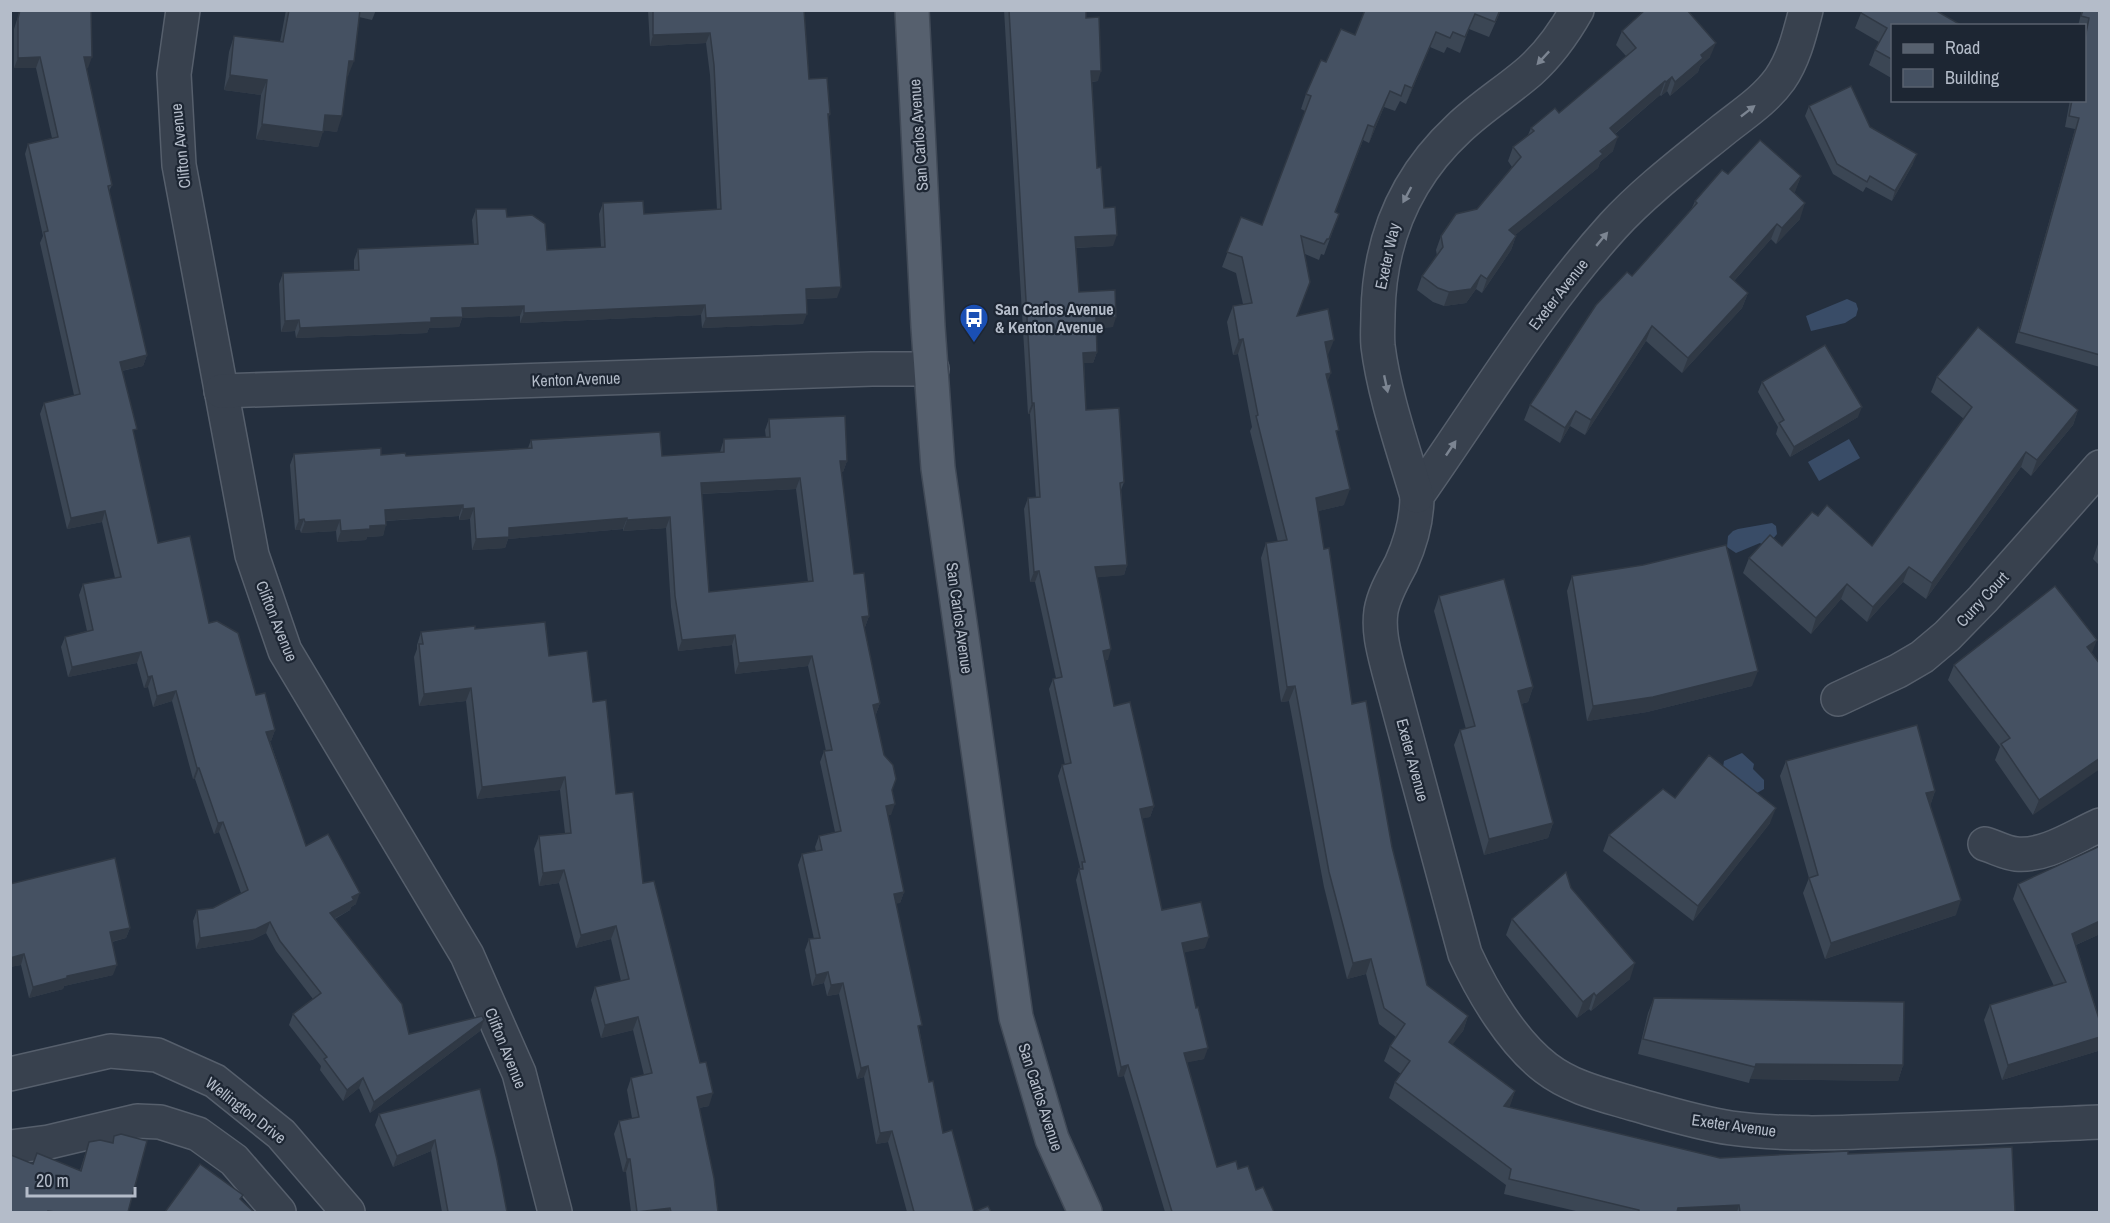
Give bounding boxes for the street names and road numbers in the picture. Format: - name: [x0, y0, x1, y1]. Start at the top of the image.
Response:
- street label: San Carlos Avenue: [903, 78, 933, 192]
- street label: Clifton Avenue: [165, 103, 195, 189]
- street label: Exeter Way: [1369, 220, 1405, 291]
- street label: Exeter Avenue: [1523, 254, 1593, 334]
- street label: Kenton Avenue: [531, 366, 621, 392]
- street label: San Carlos Avenue: [941, 561, 979, 675]
- street label: Curry Court: [1951, 566, 2013, 631]
- street label: Clifton Avenue: [251, 577, 303, 665]
- street label: Exeter Avenue: [1391, 716, 1435, 804]
- street label: Clifton Avenue: [480, 1004, 532, 1092]
- street label: San Carlos Avenue: [1013, 1040, 1069, 1154]
- street label: Wellington Drive: [201, 1072, 291, 1148]
- street label: Exeter Avenue: [1690, 1108, 1778, 1142]

